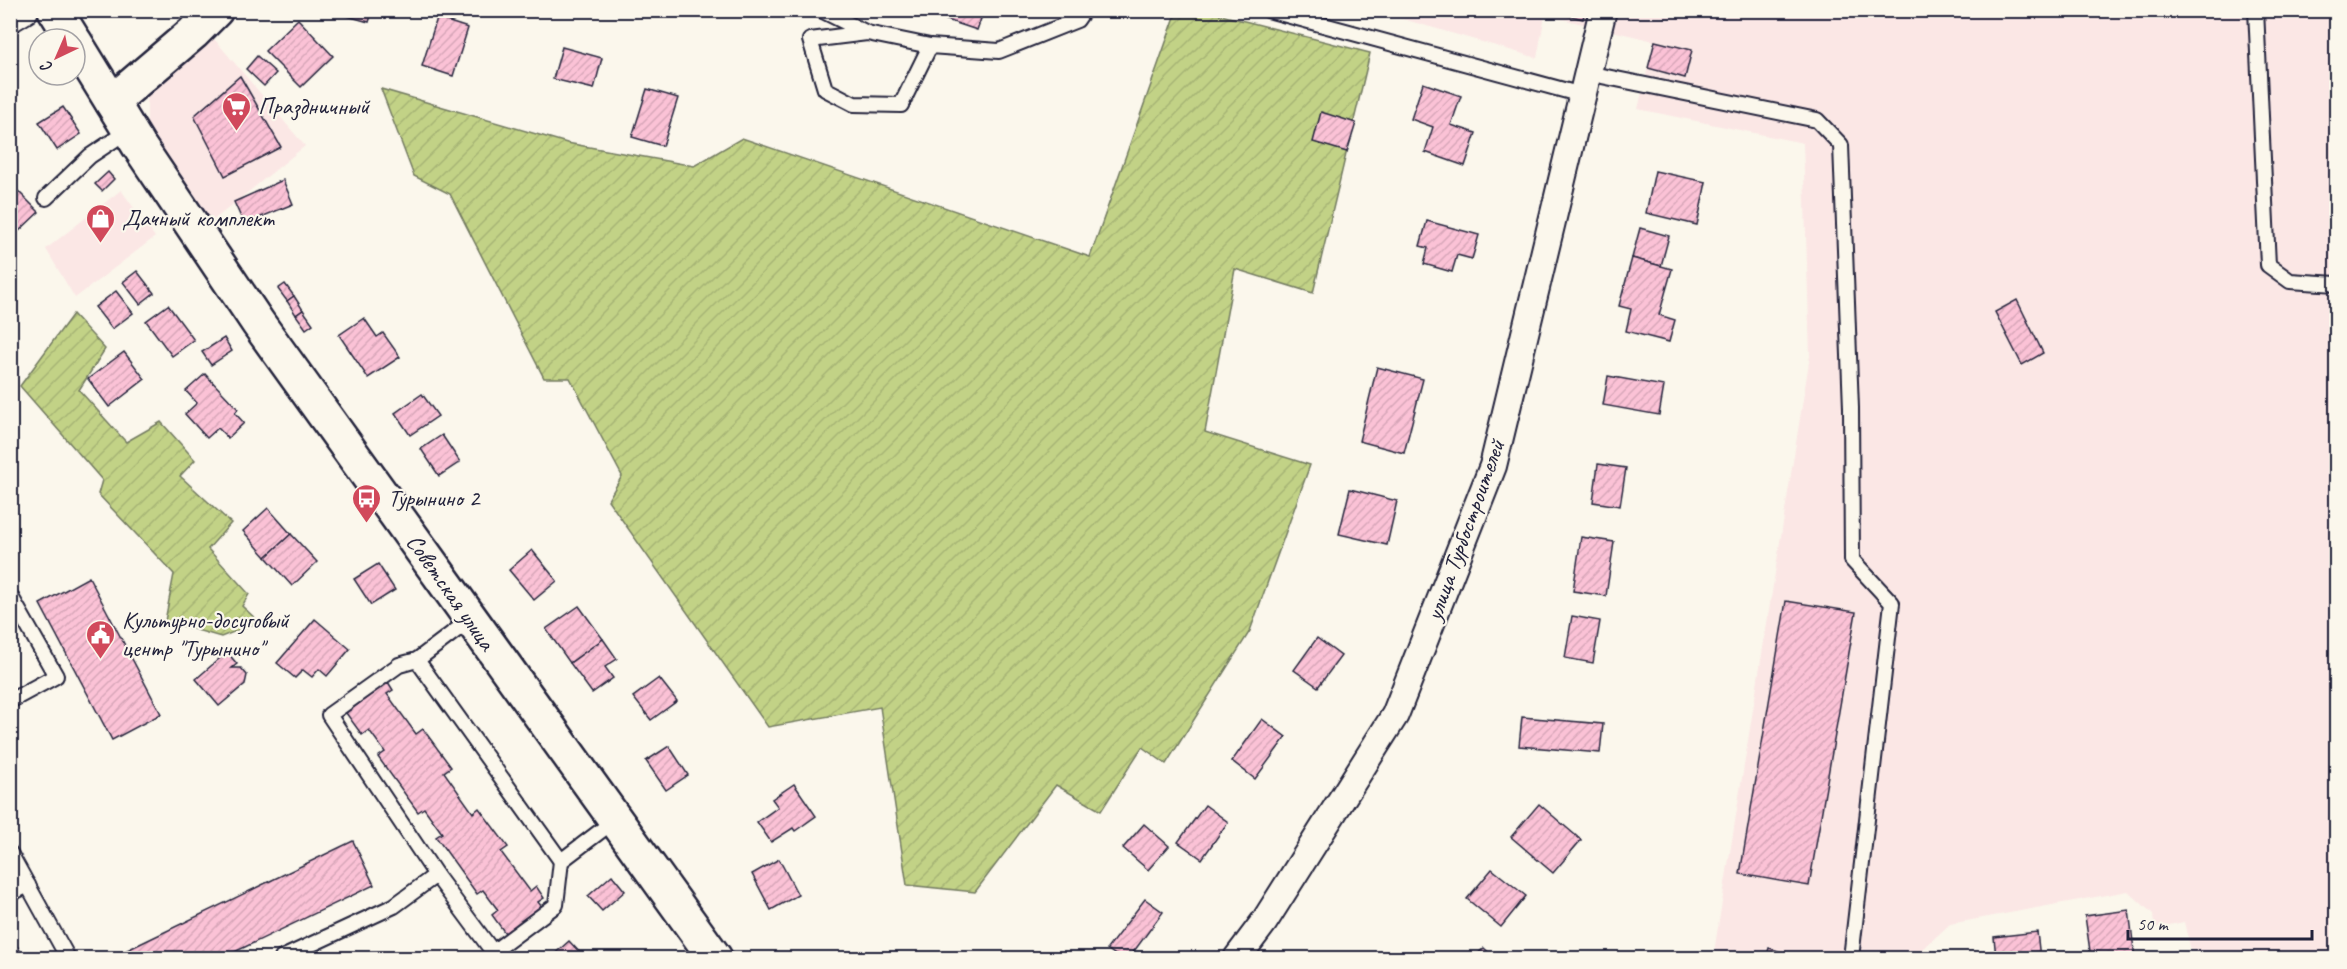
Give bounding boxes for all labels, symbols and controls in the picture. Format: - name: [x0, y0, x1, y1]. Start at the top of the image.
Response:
- north arrow: [27, 27, 87, 87]
- text: С: [36, 56, 57, 77]
- supermarket icon: Праздничный: [221, 90, 253, 132]
- place label: Праздничный: [258, 91, 371, 121]
- shop icon: Дачный комплект: [85, 202, 117, 244]
- place label: Дачный комплект: [122, 203, 275, 233]
- street label: улица Турбостроителей: [1418, 434, 1512, 626]
- bus stop icon: Турынино 2: [351, 482, 383, 524]
- place label: Турынино 2: [388, 483, 481, 513]
- street label: Советская улица: [400, 528, 503, 657]
- place label: Культурно-досуговый центр "Турынино": [122, 605, 291, 663]
- public building icon: Культурно-досуговый центр "Турынино": [85, 618, 117, 660]
- scale bar: [2128, 903, 2312, 941]
- text: 50 m: [2137, 913, 2170, 935]

